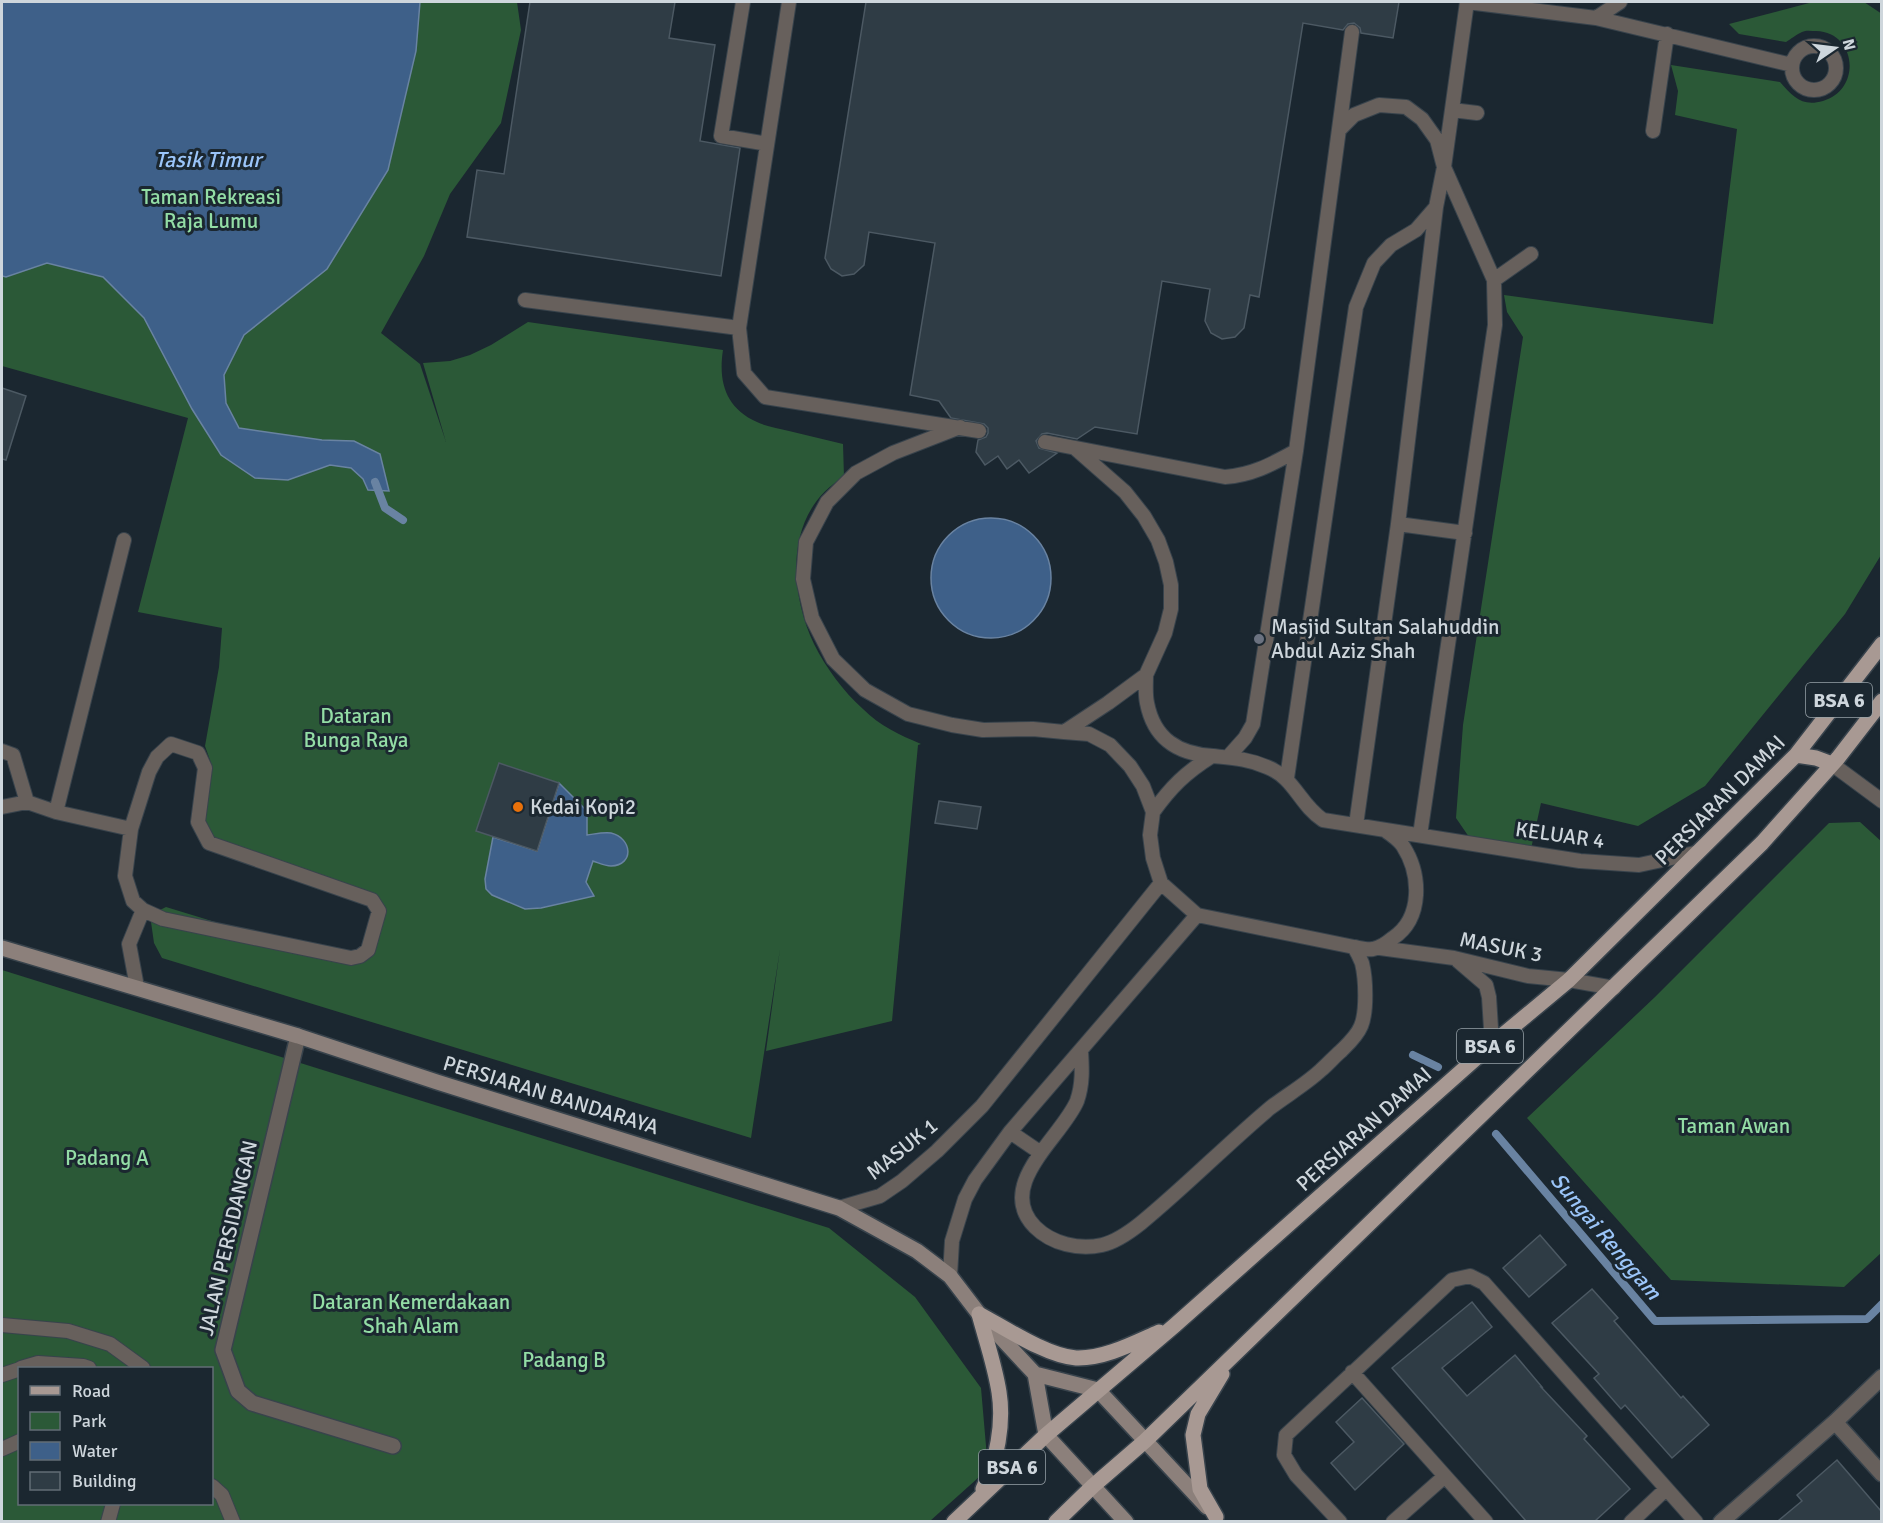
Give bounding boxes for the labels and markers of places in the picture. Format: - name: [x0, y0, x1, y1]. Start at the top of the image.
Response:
- place label: Masjid Sultan Salahuddin Abdul Aziz Shah: [1271, 614, 1500, 664]
- marker: Masjid Sultan Salahuddin Abdul Aziz Shah: [1252, 632, 1266, 646]
- place label: Kedai Kopi2: [530, 794, 636, 820]
- marker: Kedai Kopi2: [511, 800, 525, 814]

